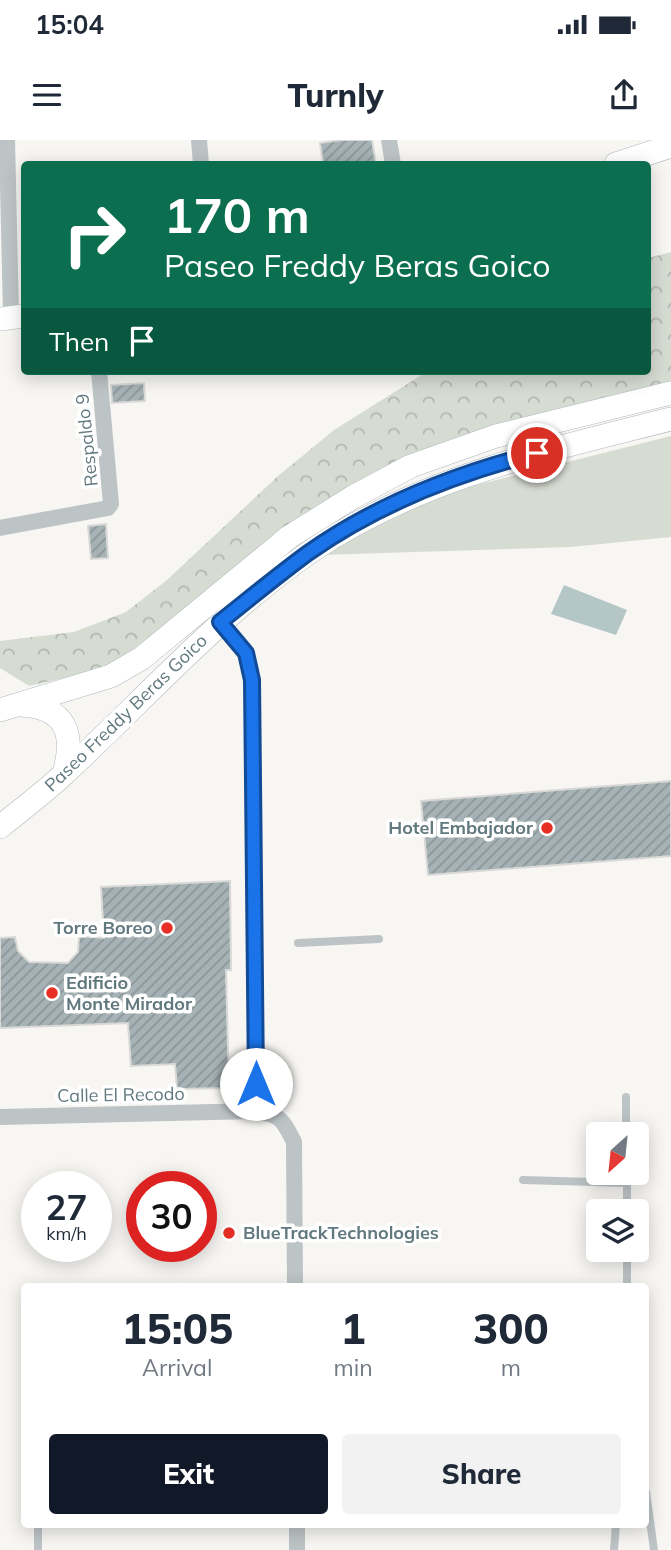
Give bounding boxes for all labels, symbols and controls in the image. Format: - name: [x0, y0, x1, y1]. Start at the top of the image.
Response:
- text: 15:04: [35, 8, 104, 41]
- text: Turnly: [287, 75, 384, 115]
- icon: menu: [28, 76, 66, 114]
- icon: share: [605, 76, 643, 114]
- text: 170 m: [164, 184, 310, 245]
- icon: right: [49, 189, 140, 280]
- text: Paseo Freddy Beras Goico: [164, 245, 551, 285]
- icon: arrive: [123, 322, 161, 360]
- text: Then: [49, 325, 109, 358]
- street label: Respaldo 9: [70, 392, 103, 488]
- pin: [507, 423, 567, 483]
- icon: arrive: [518, 434, 556, 472]
- street label: Paseo Freddy Beras Goico: [39, 629, 212, 796]
- place label: Hotel Embajador: [388, 816, 534, 839]
- marker: Hotel Embajador: [539, 820, 555, 836]
- place label: Torre Boreo: [53, 916, 153, 939]
- marker: Torre Boreo: [159, 920, 175, 936]
- place label: Edificio Monte Mirador: [66, 971, 193, 1015]
- marker: Edificio Monte Mirador: [44, 985, 60, 1001]
- position arrow: [219, 1047, 293, 1121]
- street label: Calle El Recodo: [57, 1082, 185, 1107]
- north arrow: [586, 1122, 649, 1185]
- map controls: [586, 1122, 649, 1262]
- speed limit sign: 30: [126, 1171, 217, 1262]
- text: 27: [45, 1185, 88, 1229]
- button: layers: [586, 1199, 649, 1262]
- place label: BlueTrackTechnologies: [243, 1221, 439, 1244]
- text: km/h: [46, 1222, 87, 1245]
- marker: BlueTrackTechnologies: [221, 1225, 237, 1241]
- text: 15:05: [121, 1302, 233, 1355]
- text: 1: [340, 1302, 366, 1355]
- text: 300: [473, 1302, 549, 1355]
- text: Arrival: [142, 1353, 212, 1382]
- text: min: [333, 1353, 373, 1382]
- text: m: [501, 1353, 521, 1382]
- button: Exit: [49, 1434, 328, 1514]
- button: Share: [342, 1434, 621, 1514]

